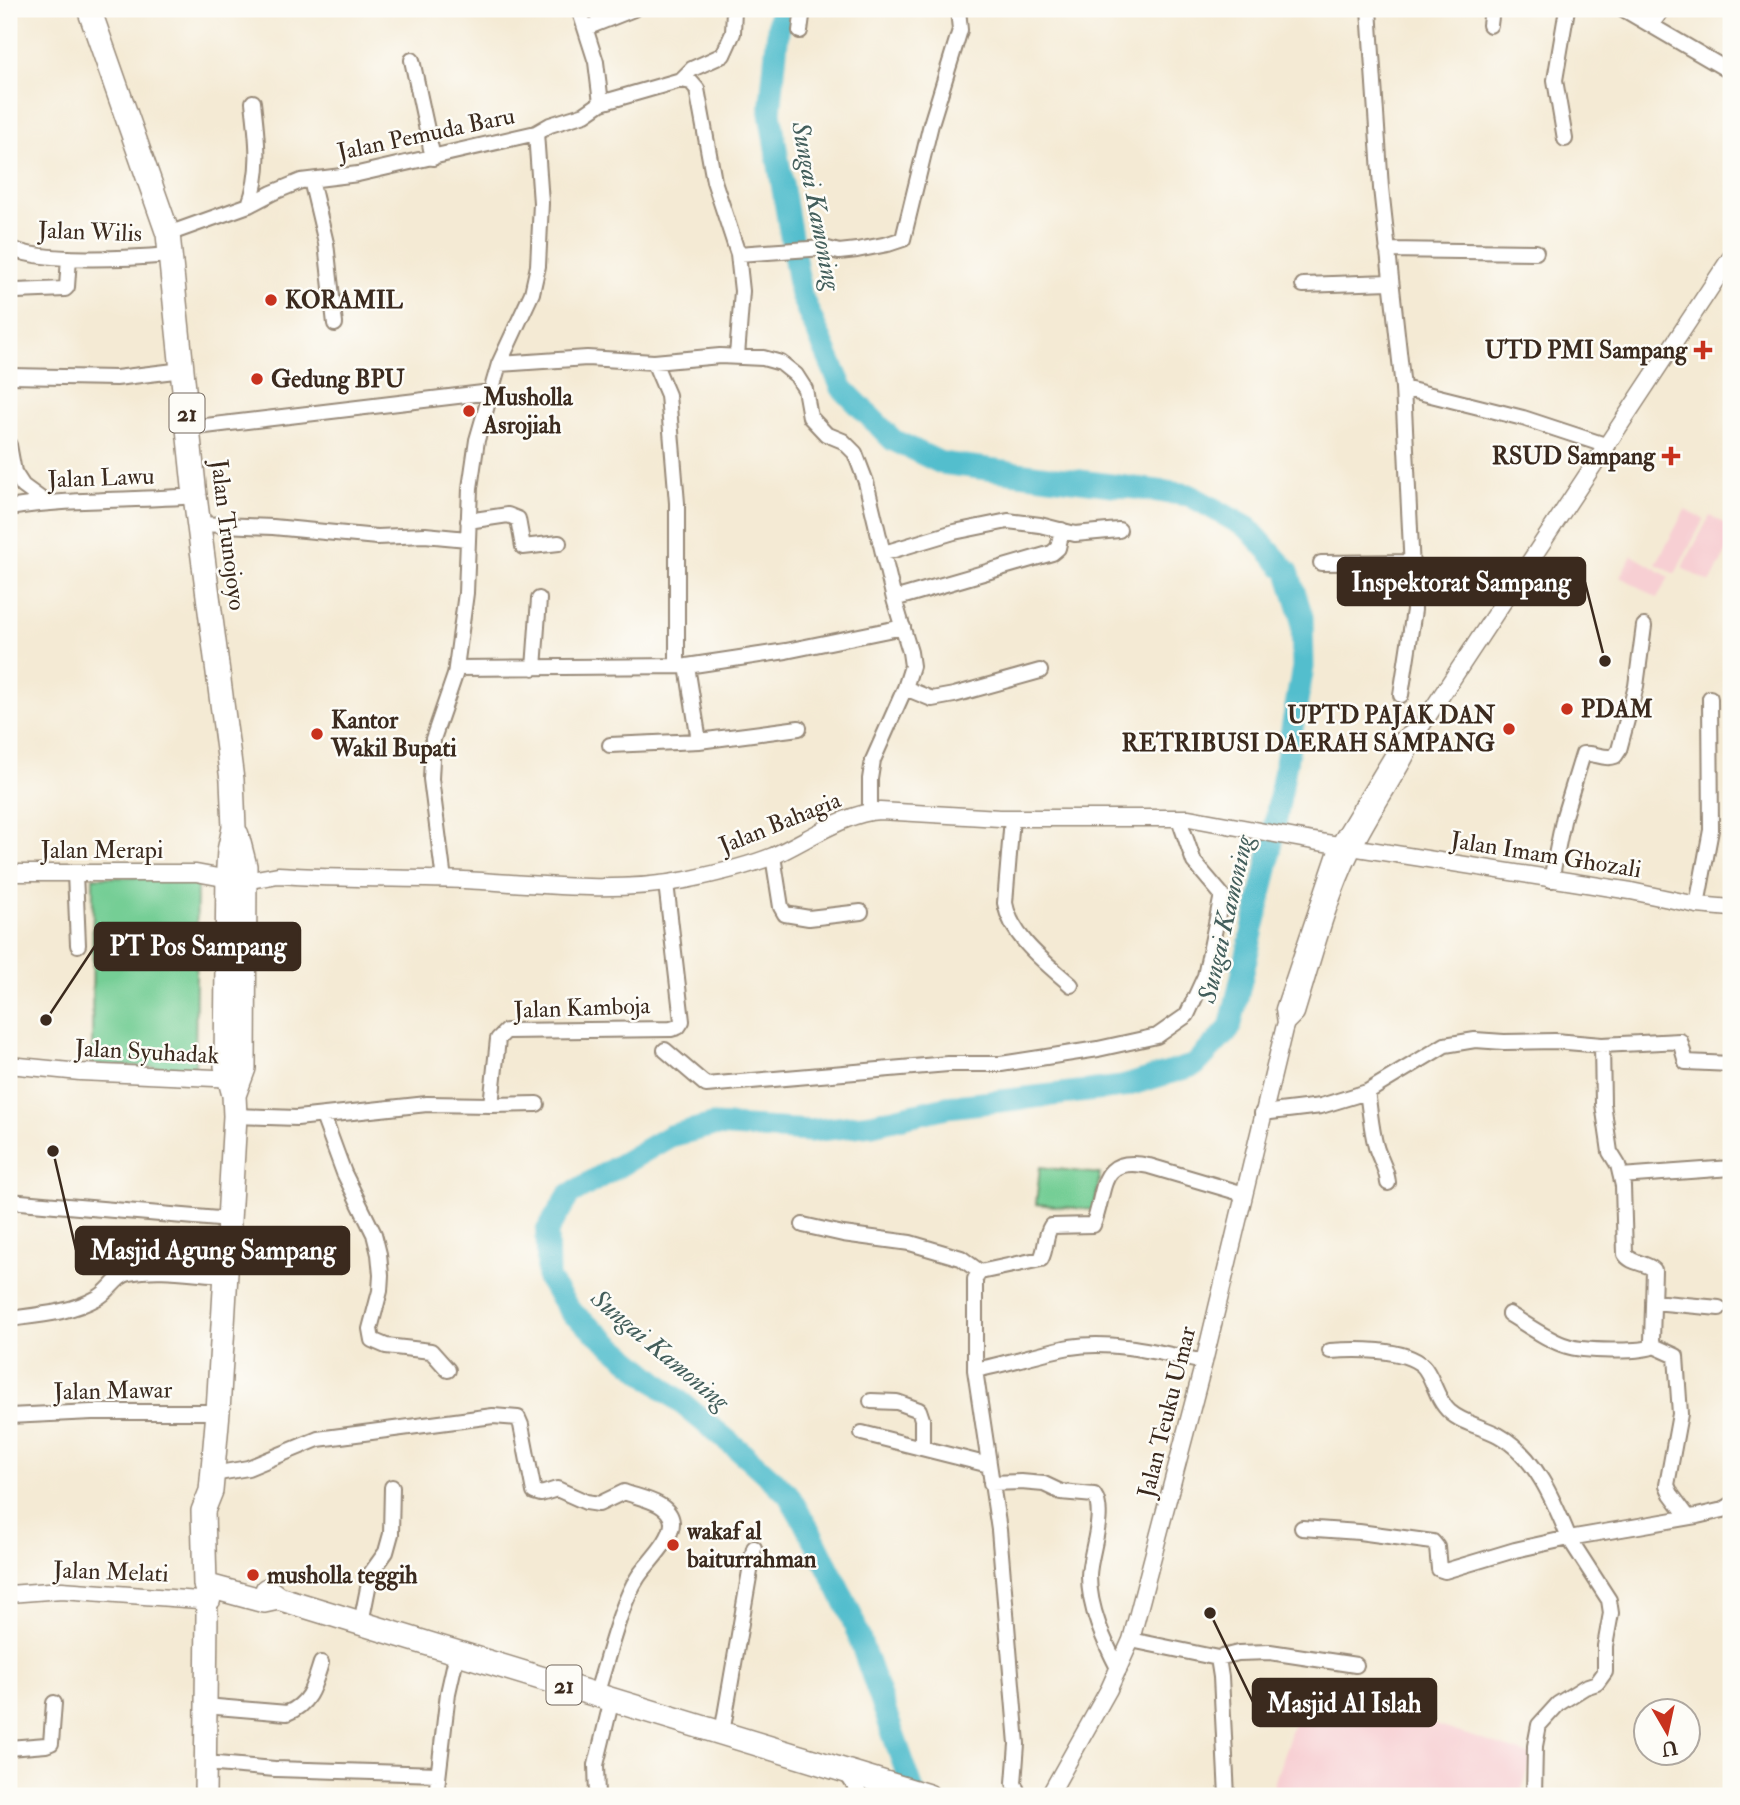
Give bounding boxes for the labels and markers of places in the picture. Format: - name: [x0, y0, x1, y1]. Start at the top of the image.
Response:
- place label: KORAMIL: [285, 285, 404, 316]
- marker: KORAMIL: [263, 292, 279, 308]
- place label: UTD PMI Sampang: [1485, 335, 1688, 366]
- marker: UTD PMI Sampang: [1693, 340, 1713, 360]
- place label: Gedung BPU: [271, 364, 405, 395]
- marker: Gedung BPU: [249, 371, 265, 387]
- place label: Musholla Asrojiah: [482, 382, 574, 441]
- marker: Musholla Asrojiah: [461, 403, 477, 419]
- place label: RSUD Sampang: [1492, 441, 1656, 472]
- marker: RSUD Sampang: [1661, 446, 1681, 466]
- callout: Inspektorat Sampang: [1338, 558, 1585, 605]
- place label: PDAM: [1581, 694, 1653, 725]
- place label: UPTD PAJAK DAN RETRIBUSI DAERAH SAMPANG: [1122, 700, 1496, 759]
- marker: PDAM: [1559, 701, 1575, 717]
- place label: Kantor Wakil Bupati: [330, 705, 457, 764]
- marker: UPTD PAJAK DAN RETRIBUSI DAERAH SAMPANG: [1501, 721, 1517, 737]
- marker: Kantor Wakil Bupati: [309, 726, 325, 742]
- callout: PT Pos Sampang: [95, 923, 300, 970]
- callout: Masjid Agung Sampang: [76, 1227, 349, 1274]
- place label: wakaf al baiturrahman: [686, 1516, 817, 1575]
- marker: wakaf al baiturrahman: [665, 1537, 681, 1553]
- place label: musholla teggih: [267, 1560, 418, 1591]
- marker: musholla teggih: [245, 1567, 261, 1583]
- callout: Masjid Al Islah: [1253, 1679, 1436, 1726]

